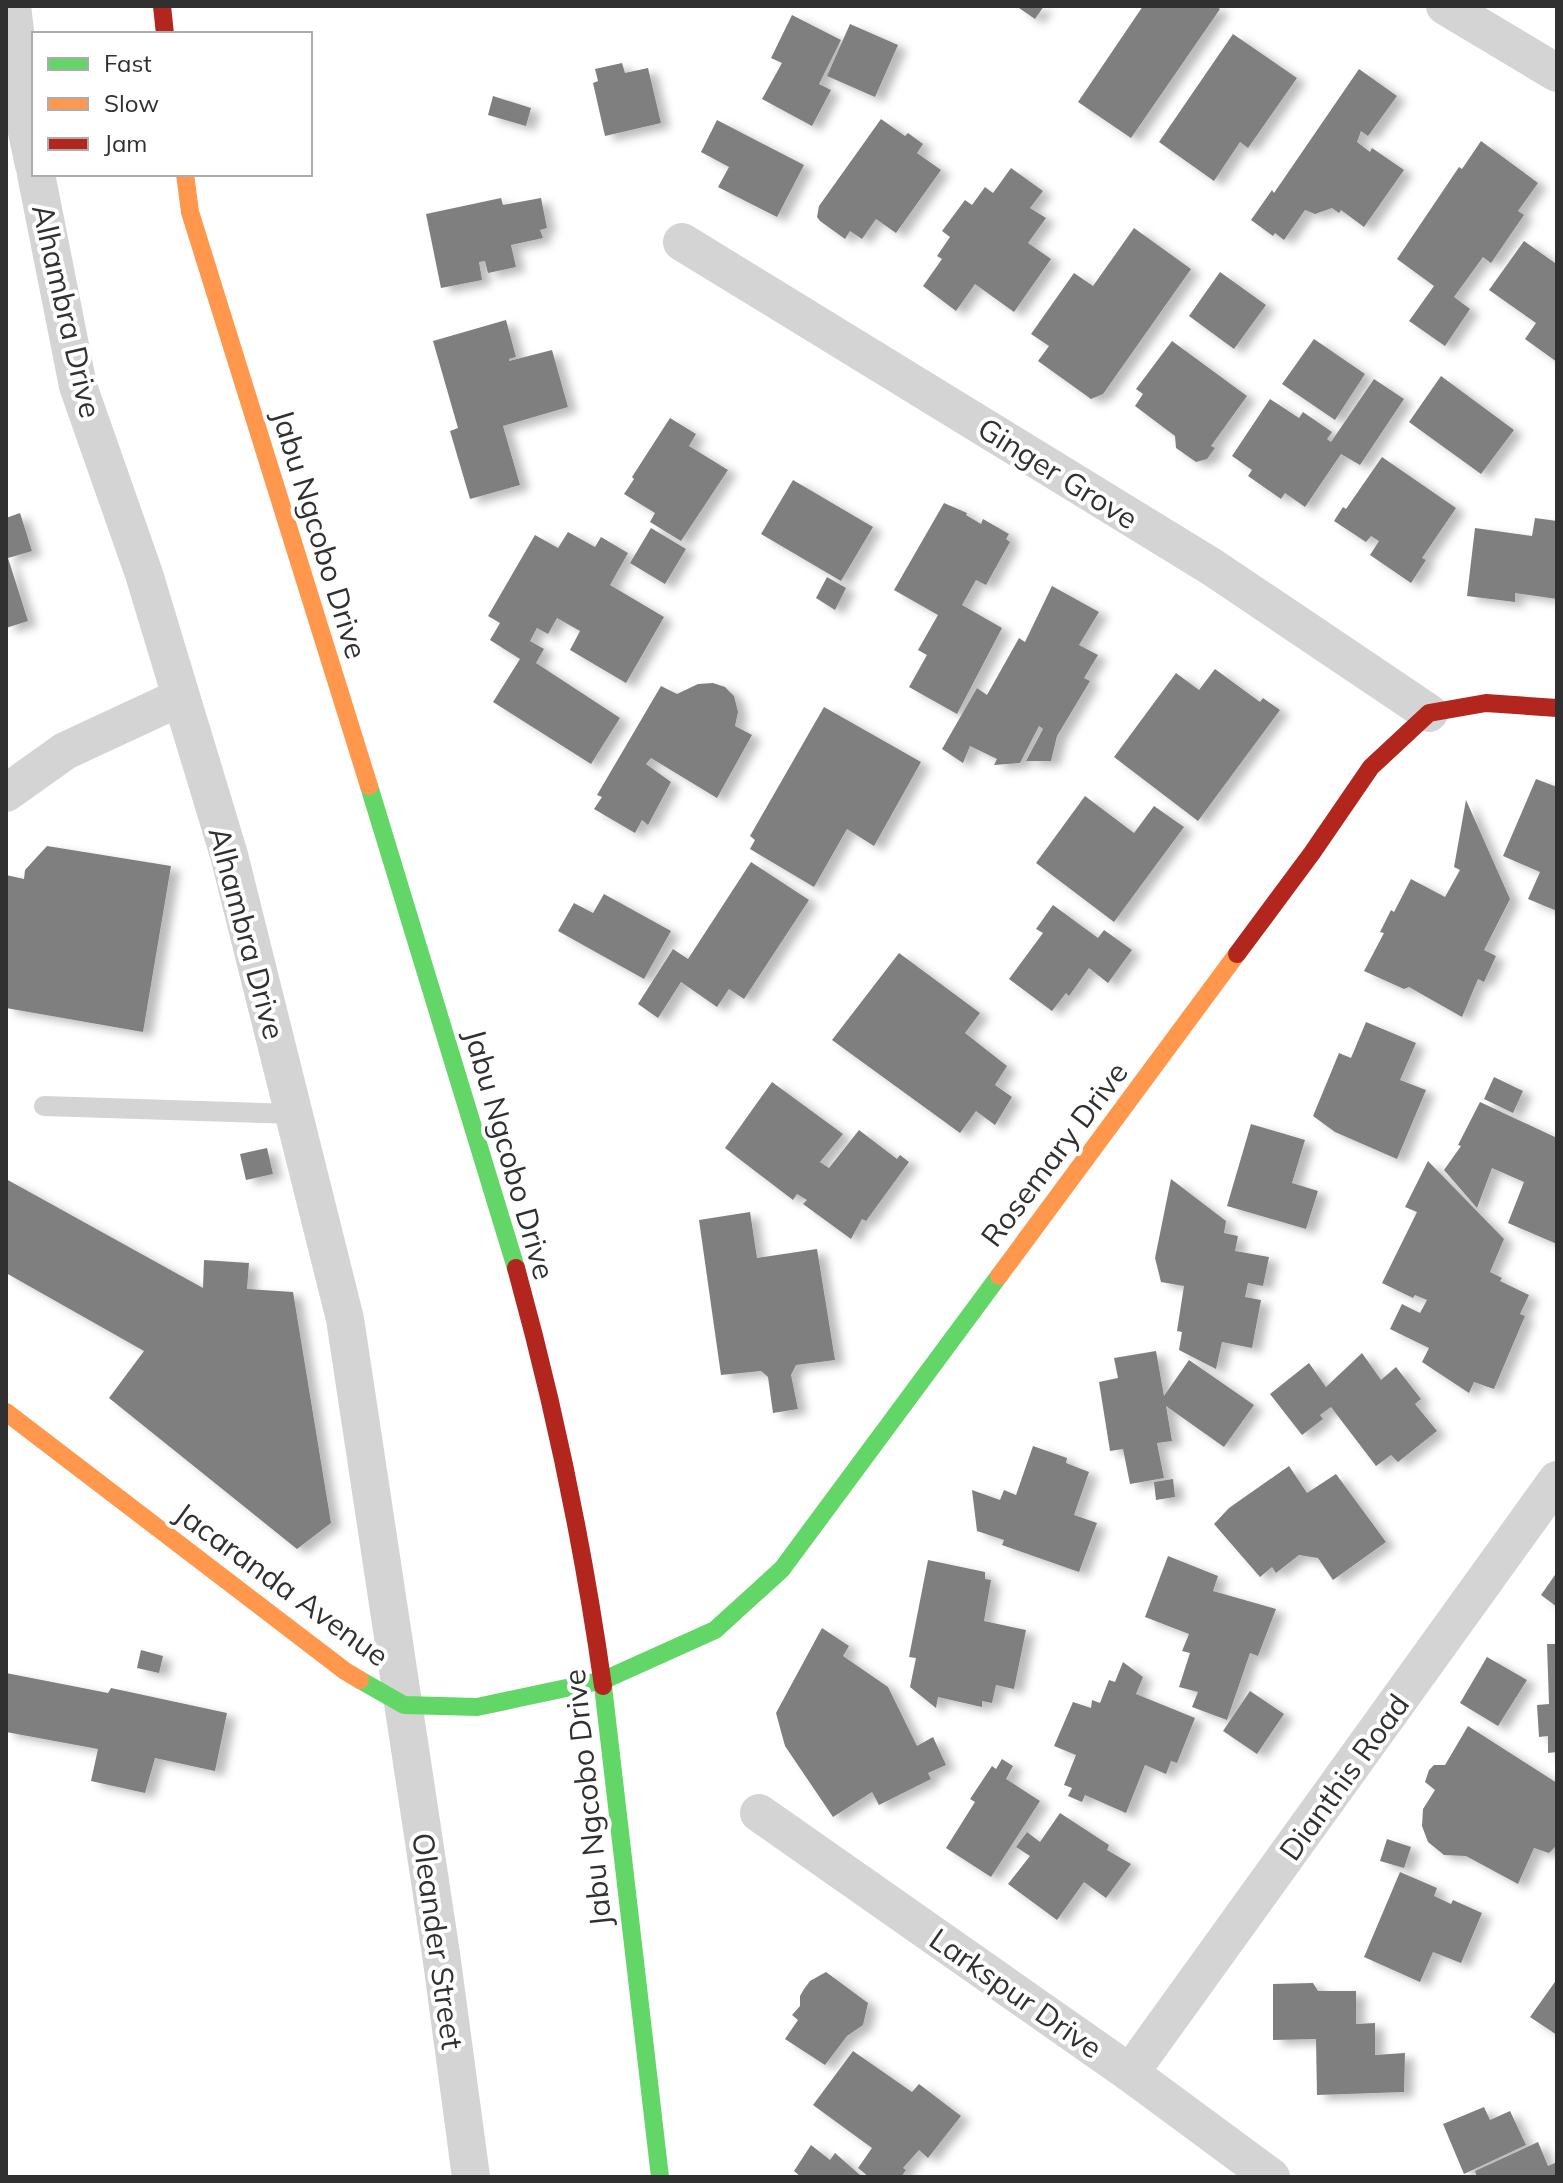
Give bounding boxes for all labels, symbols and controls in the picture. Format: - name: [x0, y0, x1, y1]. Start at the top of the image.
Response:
- legend: [32, 32, 312, 176]
- text: Fast: [104, 48, 152, 78]
- text: Slow: [104, 88, 159, 118]
- text: Jam: [104, 128, 147, 158]
- street label: Alhambra Drive: [24, 200, 110, 422]
- street label: Jabu Ngcobo Drive: [264, 405, 376, 663]
- street label: Ginger Grove: [971, 409, 1145, 537]
- street label: Alhambra Drive: [200, 823, 294, 1043]
- street label: Jabu Ngcobo Drive: [456, 1024, 564, 1284]
- street label: Rosemary Drive: [972, 1054, 1136, 1254]
- street label: Jacaranda Avenue: [168, 1494, 396, 1674]
- street label: Jabu Ngcobo Drive: [555, 1667, 619, 1929]
- street label: Dianthis Road: [1271, 1686, 1417, 1868]
- street label: Oleander Street: [404, 1830, 472, 2052]
- street label: Larkspur Drive: [922, 1920, 1110, 2066]

